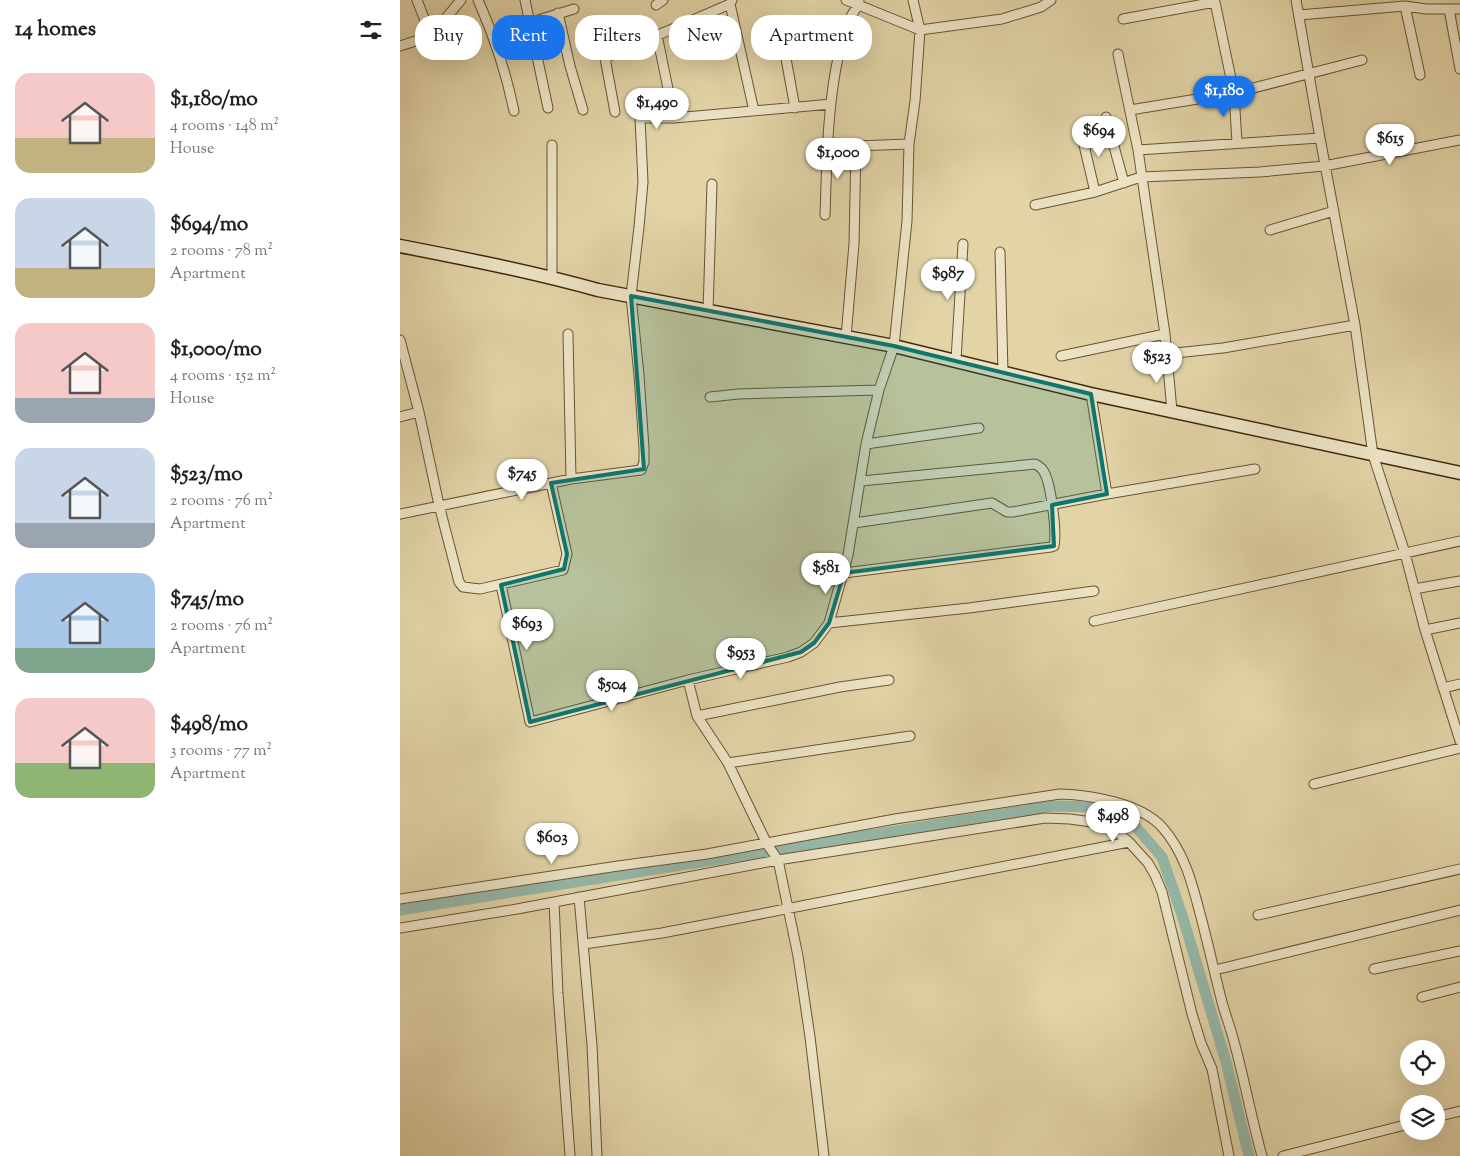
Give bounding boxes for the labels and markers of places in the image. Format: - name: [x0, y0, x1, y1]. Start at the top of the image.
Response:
- pin: $1,180: [1183, 76, 1265, 118]
- pin: $1,490: [616, 88, 698, 130]
- pin: $694: [1069, 116, 1129, 158]
- pin: $615: [1360, 124, 1420, 166]
- pin: $1,000: [797, 138, 879, 180]
- pin: $987: [918, 258, 978, 301]
- pin: $523: [1127, 342, 1187, 384]
- pin: $745: [492, 458, 552, 501]
- pin: $581: [796, 552, 856, 595]
- pin: $693: [497, 608, 557, 651]
- pin: $953: [711, 638, 771, 680]
- pin: $504: [582, 670, 642, 712]
- pin: $498: [1083, 800, 1143, 843]
- pin: $603: [522, 822, 582, 865]

